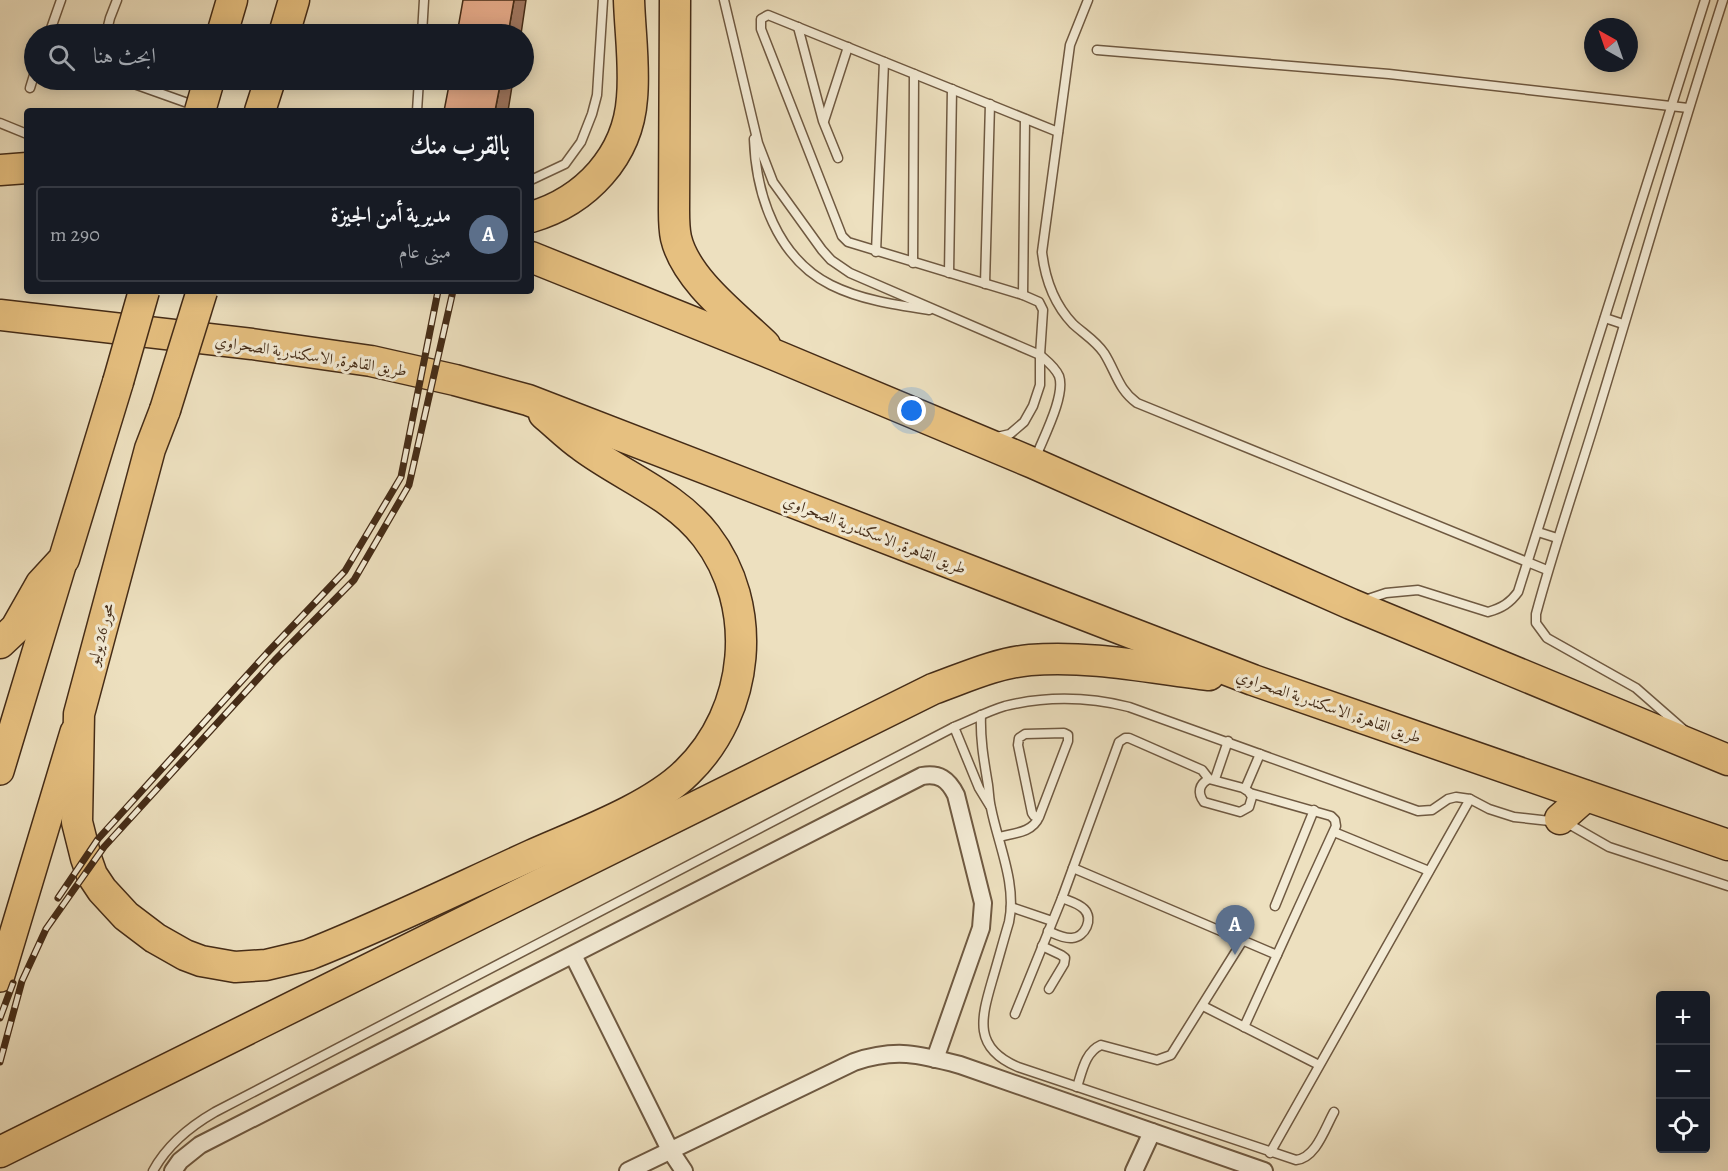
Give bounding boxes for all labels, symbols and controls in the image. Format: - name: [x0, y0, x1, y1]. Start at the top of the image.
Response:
- north arrow: [1584, 18, 1638, 72]
- search box: [24, 24, 534, 90]
- icon: search: [45, 41, 78, 74]
- text: ابحث هنا: [93, 41, 156, 71]
- text: بالقرب منك: [409, 128, 510, 163]
- text: مديرية أمن الجيزة: [330, 200, 451, 230]
- text: 290 m: [50, 221, 100, 248]
- text: A: [482, 221, 495, 248]
- text: مبنى عام: [398, 238, 451, 265]
- street label: طريق القاهرة, الاسكندرية الصحراوي: [213, 330, 408, 383]
- your location: [897, 396, 926, 425]
- street label: طريق القاهرة, الاسكندرية الصحراوي: [780, 490, 969, 581]
- street label: محور 26 يوليو: [82, 600, 120, 670]
- street label: طريق القاهرة, الاسكندرية الصحراوي: [1233, 665, 1424, 750]
- pin: A: [1216, 906, 1254, 955]
- map controls: [1656, 991, 1710, 1153]
- button: +: [1656, 991, 1710, 1045]
- button: −: [1656, 1045, 1710, 1099]
- button: locate: [1656, 1099, 1710, 1153]

